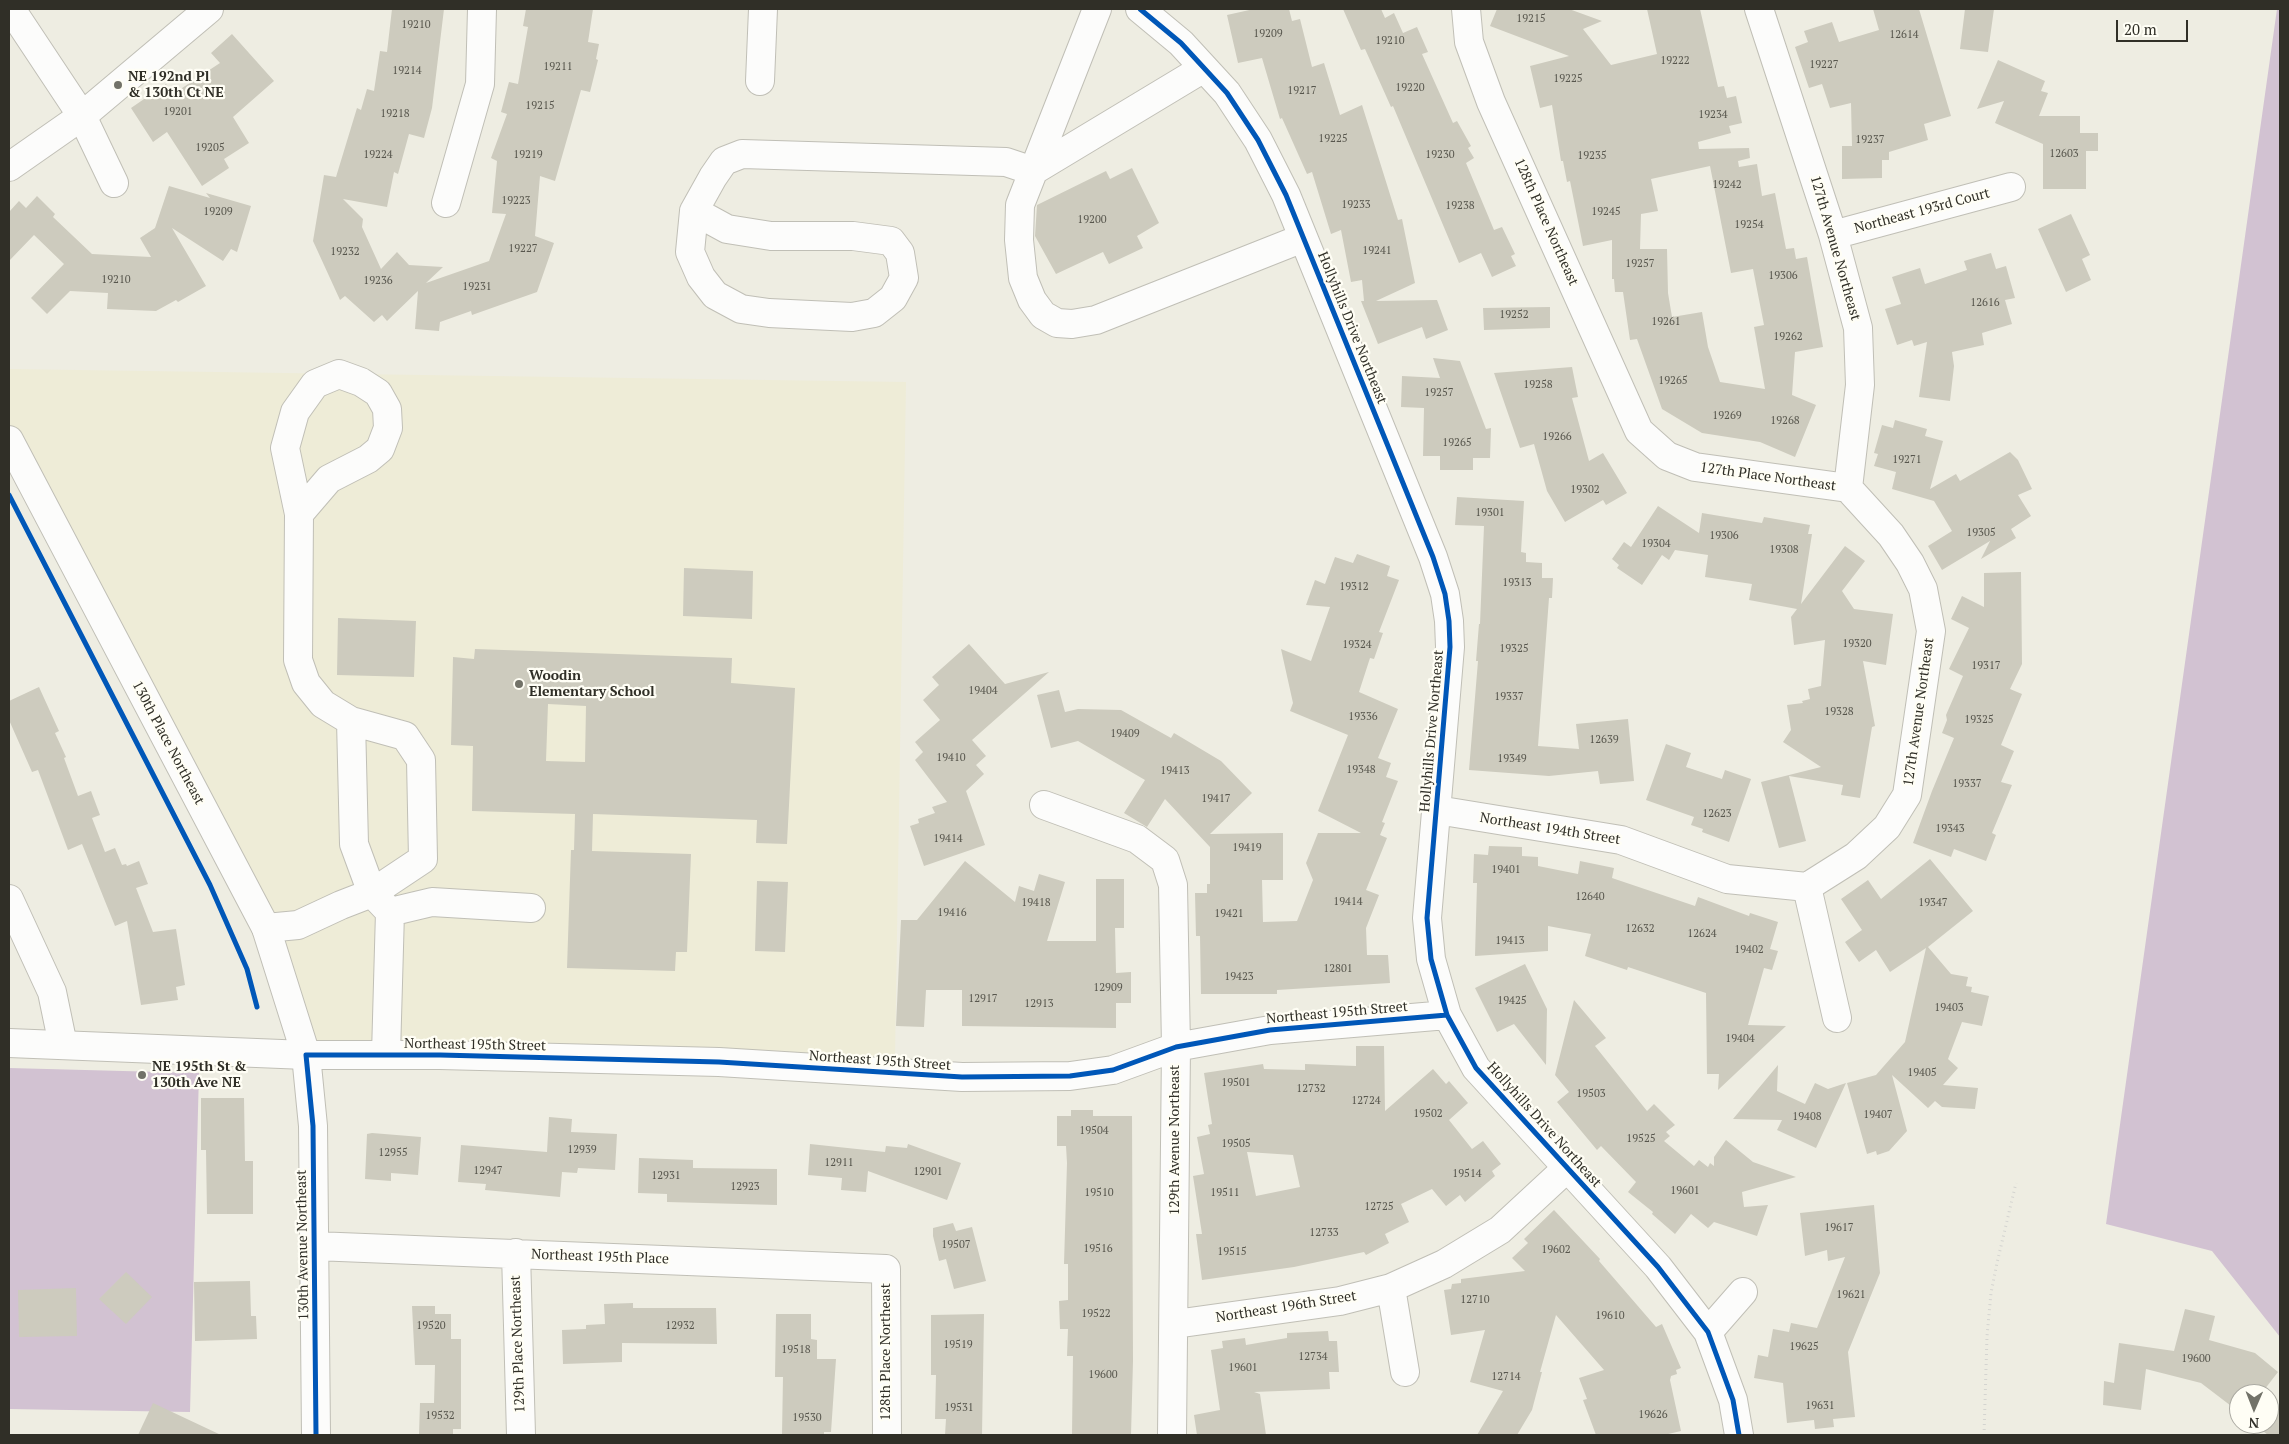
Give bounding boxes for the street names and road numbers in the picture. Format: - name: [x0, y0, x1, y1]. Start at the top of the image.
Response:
- street label: 128th Place Northeast: [1510, 156, 1582, 288]
- street label: 127th Avenue Northeast: [1806, 174, 1864, 322]
- street label: Northeast 193rd Court: [1852, 185, 1992, 237]
- street label: Hollyhills Drive Northeast: [1314, 249, 1390, 407]
- street label: 127th Place Northeast: [1699, 459, 1837, 495]
- street label: 127th Avenue Northeast: [1900, 637, 1938, 787]
- street label: Hollyhills Drive Northeast: [1417, 649, 1447, 813]
- street label: 130th Place Northeast: [128, 678, 208, 808]
- street label: Northeast 194th Street: [1479, 810, 1621, 848]
- street label: Northeast 195th Street: [1265, 998, 1409, 1028]
- street label: Northeast 195th Street: [404, 1035, 546, 1055]
- street label: Northeast 195th Street: [809, 1048, 951, 1074]
- street label: Hollyhills Drive Northeast: [1483, 1059, 1605, 1191]
- street label: 129th Avenue Northeast: [1167, 1065, 1183, 1215]
- street label: 130th Avenue Northeast: [293, 1170, 313, 1320]
- street label: Northeast 195th Place: [531, 1246, 669, 1268]
- street label: 129th Place Northeast: [507, 1275, 529, 1413]
- street label: 128th Place Northeast: [878, 1283, 894, 1421]
- street label: Northeast 196th Street: [1215, 1288, 1357, 1326]

